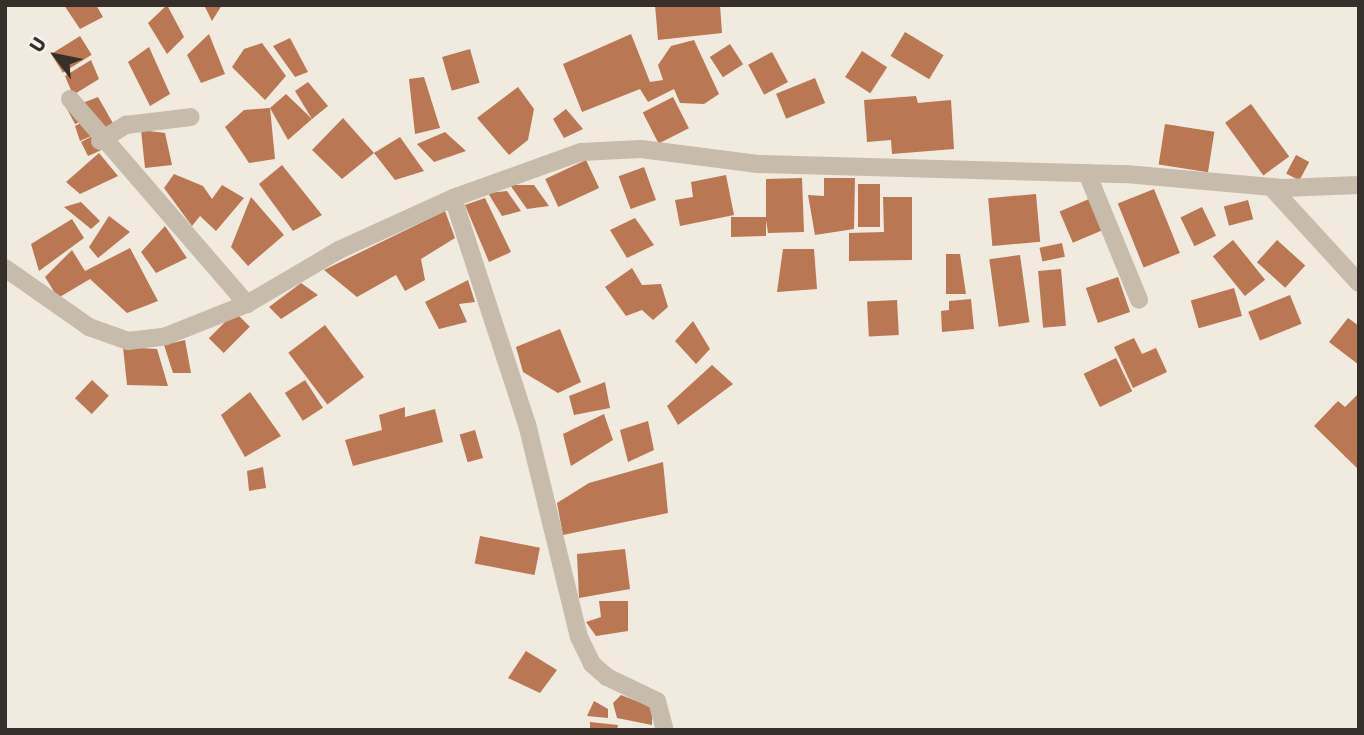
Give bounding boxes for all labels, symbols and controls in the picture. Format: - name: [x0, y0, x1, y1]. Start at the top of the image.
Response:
- north arrow: [21, 21, 91, 91]
- text: U: [23, 32, 53, 57]

